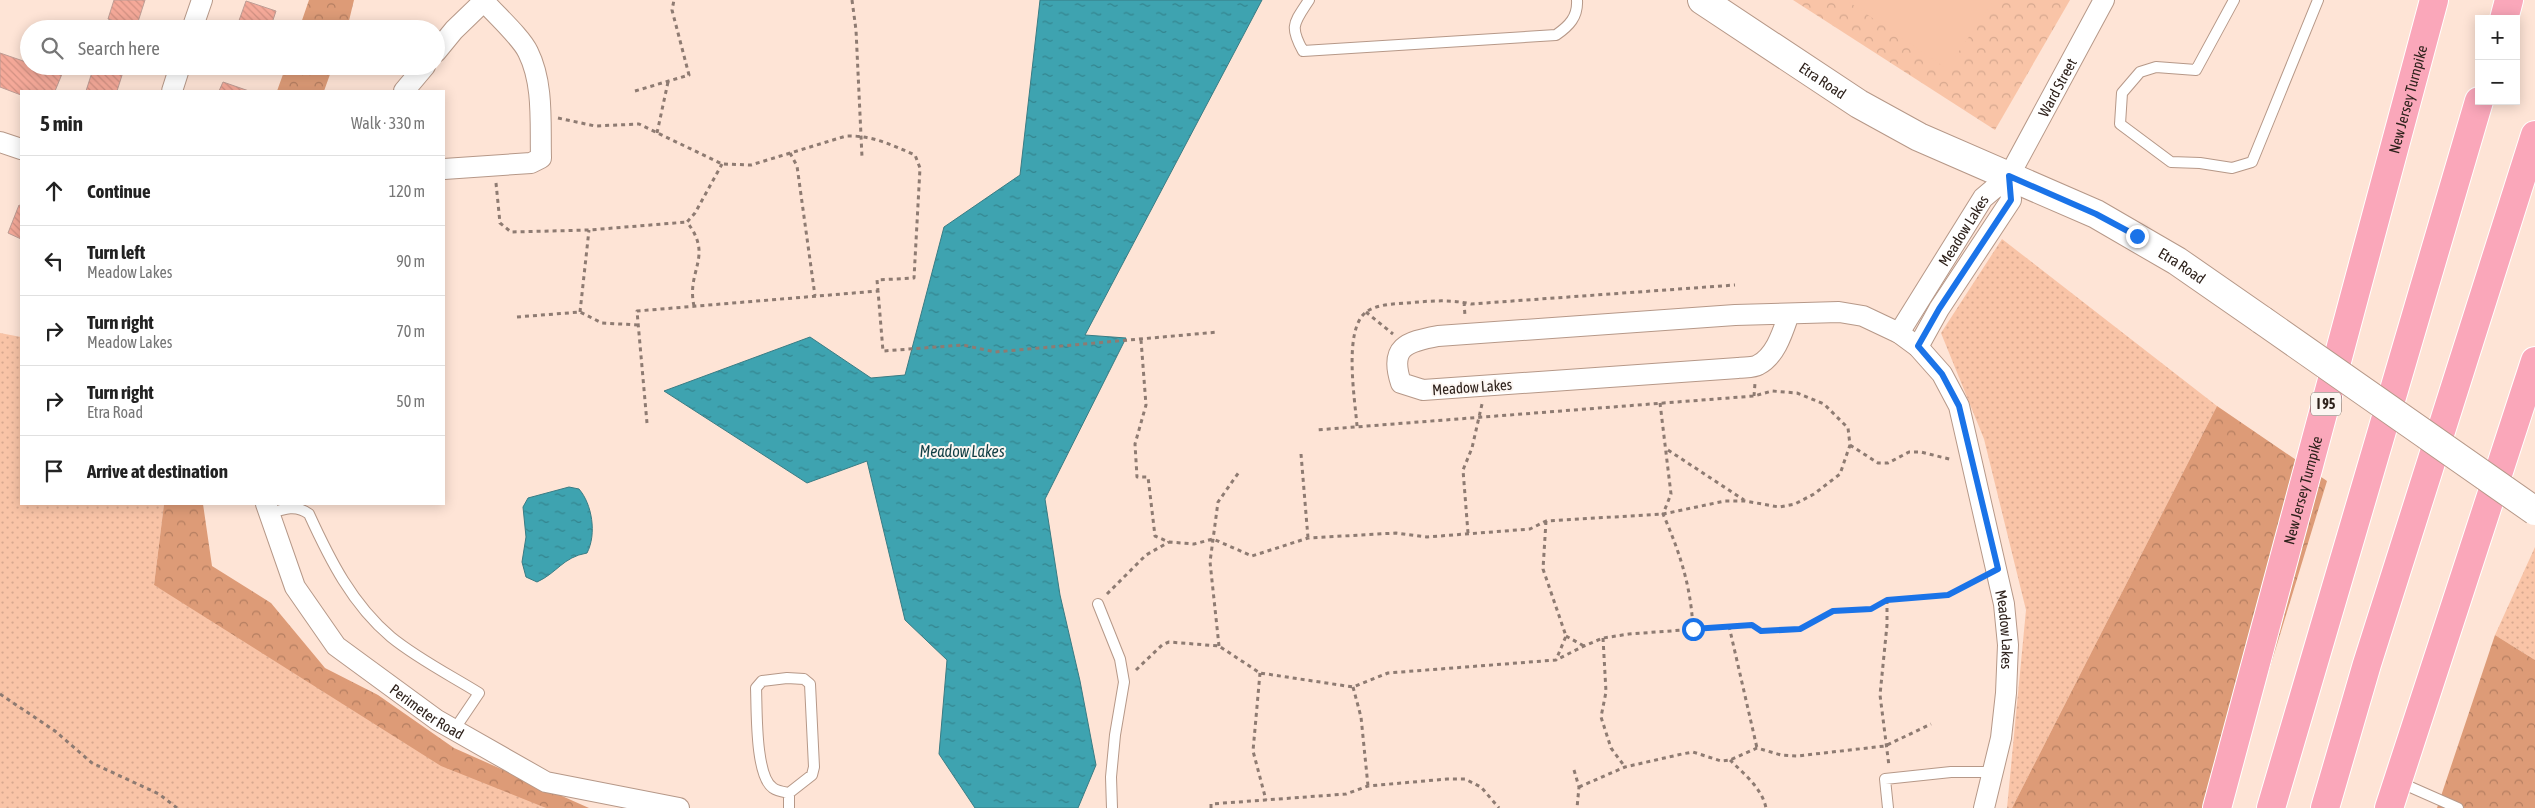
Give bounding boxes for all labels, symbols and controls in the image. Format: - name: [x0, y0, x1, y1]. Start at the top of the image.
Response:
- map controls: [2475, 15, 2520, 105]
- button: +: [2475, 15, 2520, 60]
- search box: [20, 20, 445, 75]
- icon: search: [38, 34, 66, 62]
- text: Search here: [78, 37, 160, 59]
- street label: New Jersey Turnpike: [2385, 43, 2430, 155]
- street label: Ward Street: [2034, 55, 2080, 119]
- street label: Etra Road: [1796, 58, 1850, 102]
- button: −: [2475, 60, 2520, 105]
- text: 5 min: [40, 111, 83, 135]
- text: Walk · 330 m: [351, 114, 425, 132]
- icon: ahead: [40, 177, 68, 205]
- text: Continue: [87, 180, 151, 202]
- text: 120 m: [389, 182, 425, 200]
- street label: Meadow Lakes: [1935, 192, 1991, 269]
- route end: [2126, 225, 2149, 248]
- text: Turn left: [87, 241, 145, 263]
- street label: Etra Road: [2156, 244, 2209, 287]
- icon: left: [40, 247, 68, 275]
- text: 90 m: [396, 252, 425, 270]
- text: Meadow Lakes: [87, 263, 172, 281]
- text: Turn right: [87, 311, 154, 333]
- icon: right: [40, 317, 68, 345]
- text: 70 m: [396, 322, 425, 340]
- text: Meadow Lakes: [87, 333, 172, 351]
- street label: Meadow Lakes: [1431, 376, 1513, 398]
- text: Turn right: [87, 381, 154, 403]
- icon: right: [40, 387, 68, 415]
- text: 50 m: [396, 392, 425, 410]
- road number: I 95: [2311, 392, 2341, 416]
- text: Etra Road: [87, 403, 143, 421]
- street label: New Jersey Turnpike: [2280, 434, 2325, 546]
- water label: Meadow Lakes: [919, 442, 1005, 460]
- icon: arrive: [40, 457, 68, 485]
- text: Arrive at destination: [87, 460, 228, 482]
- street label: Meadow Lakes: [1992, 588, 2017, 670]
- route start: [1682, 618, 1705, 641]
- street label: Perimeter Road: [387, 680, 467, 742]

